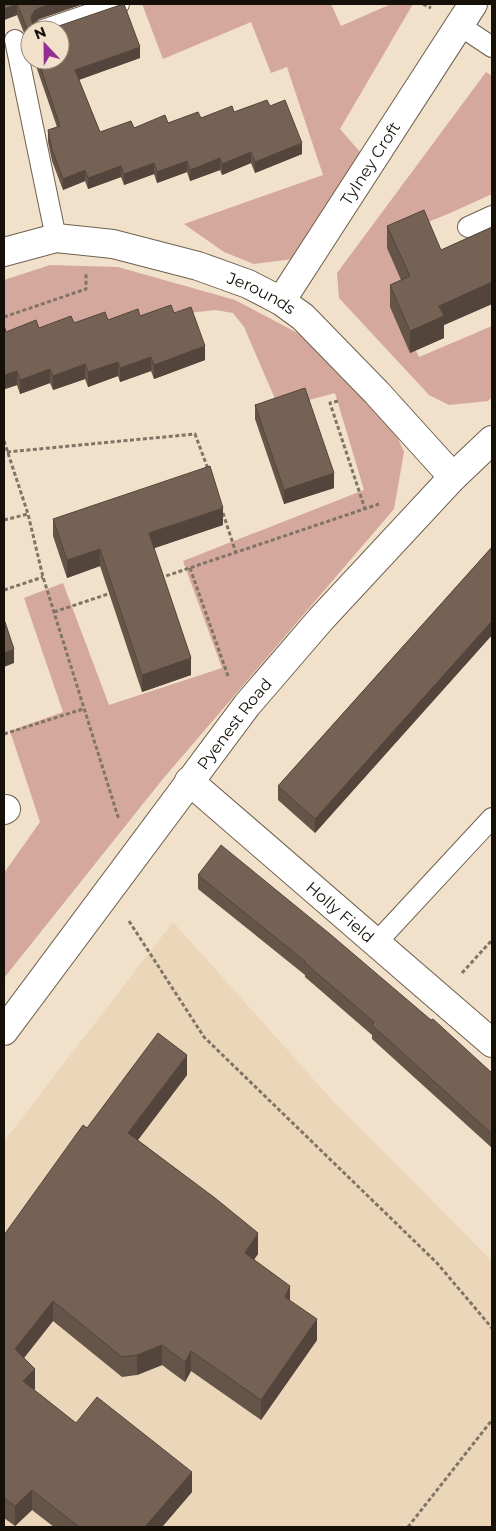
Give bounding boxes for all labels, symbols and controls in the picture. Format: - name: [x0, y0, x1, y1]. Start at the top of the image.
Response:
- north arrow: [20, 20, 70, 70]
- text: N: [32, 22, 49, 43]
- street label: Tylney Croft: [336, 118, 404, 208]
- street label: Jerounds: [224, 268, 300, 318]
- street label: Pyenest Road: [193, 674, 275, 773]
- street label: Holly Field: [302, 877, 378, 946]

